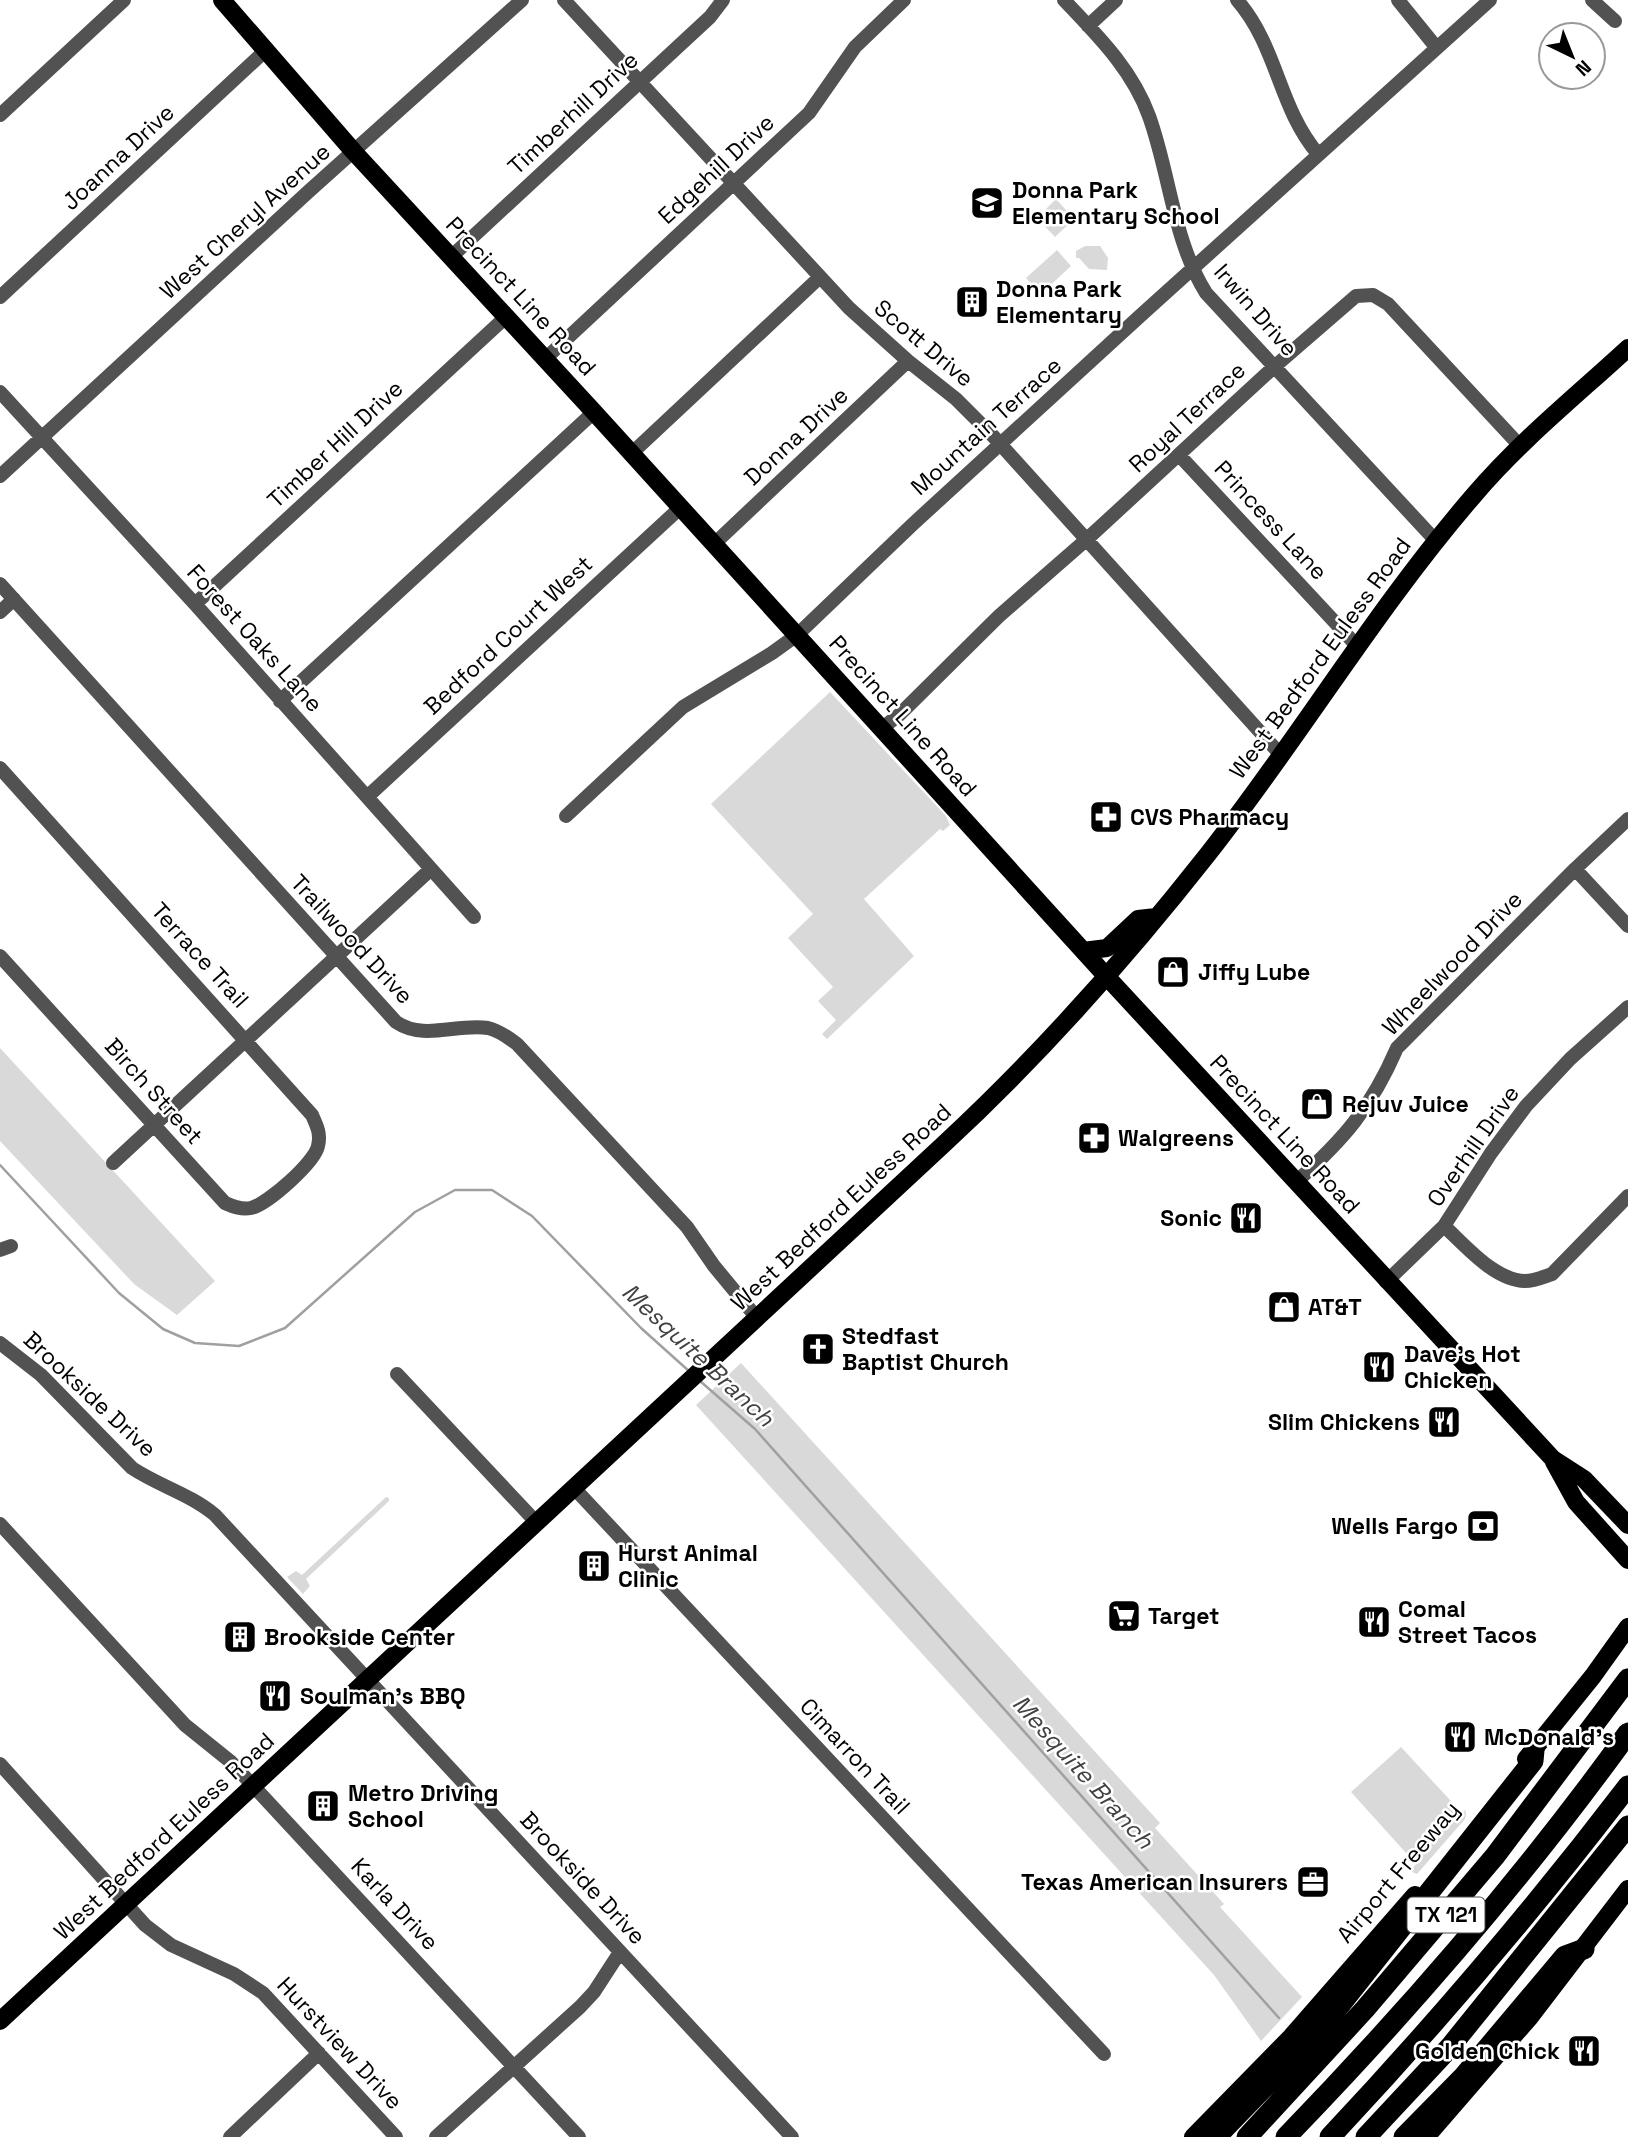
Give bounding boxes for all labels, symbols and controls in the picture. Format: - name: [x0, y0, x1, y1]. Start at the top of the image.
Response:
- north arrow: [1537, 21, 1607, 91]
- street label: Timberhill Drive: [501, 45, 645, 181]
- text: N: [1570, 55, 1596, 82]
- street label: Joanna Drive: [56, 97, 180, 217]
- street label: Edgehill Drive: [652, 108, 780, 230]
- street label: West Cheryl Avenue: [153, 136, 337, 306]
- place label: Donna Park Elementary School: [1012, 175, 1220, 231]
- school or university icon: Donna Park Elementary School: [968, 184, 1006, 222]
- street label: Precinct Line Road: [439, 210, 603, 382]
- street label: Irwin Drive: [1207, 257, 1305, 363]
- place label: Donna Park Elementary: [996, 274, 1122, 330]
- building icon: Donna Park Elementary: [953, 283, 991, 321]
- street label: Scott Drive: [868, 293, 980, 393]
- street label: Mountain Terrace: [904, 350, 1068, 502]
- street label: Royal Terrace: [1122, 355, 1252, 479]
- street label: Timber Hill Drive: [261, 373, 409, 515]
- street label: Donna Drive: [738, 380, 854, 492]
- street label: Princess Lane: [1208, 454, 1334, 586]
- street label: West Bedford Euless Road: [1222, 531, 1418, 785]
- street label: Bedford Court West: [417, 549, 599, 721]
- street label: Forest Oaks Lane: [181, 558, 329, 718]
- street label: Precinct Line Road: [823, 629, 983, 803]
- pharmacy icon: CVS Pharmacy: [1087, 798, 1125, 836]
- place label: CVS Pharmacy: [1130, 802, 1289, 832]
- street label: Trailwood Drive: [284, 868, 420, 1010]
- street label: Wheelwood Drive: [1375, 884, 1529, 1042]
- street label: Terrace Trail: [145, 896, 255, 1014]
- shop icon: Jiffy Lube: [1154, 953, 1192, 991]
- place label: Jiffy Lube: [1198, 957, 1310, 987]
- street label: Birch Street: [98, 1031, 210, 1151]
- street label: Precinct Line Road: [1203, 1048, 1367, 1220]
- street label: Overhill Drive: [1420, 1079, 1526, 1213]
- shop icon: Rejuv Juice: [1298, 1085, 1336, 1123]
- place label: Rejuv Juice: [1342, 1089, 1469, 1119]
- street label: West Bedford Euless Road: [724, 1097, 958, 1317]
- pharmacy icon: Walgreens: [1075, 1119, 1113, 1157]
- place label: Walgreens: [1118, 1123, 1234, 1153]
- restaurant icon: Sonic: [1227, 1199, 1265, 1237]
- place label: Sonic: [1160, 1203, 1222, 1233]
- water label: Mesquite Branch: [616, 1276, 782, 1434]
- shop icon: AT&T: [1265, 1288, 1303, 1326]
- place label: AT&T: [1308, 1292, 1362, 1322]
- place label: Stedfast Baptist Church: [842, 1321, 1009, 1377]
- street label: Brookside Drive: [17, 1325, 163, 1463]
- church icon: Stedfast Baptist Church: [799, 1330, 837, 1368]
- place label: Dave's Hot Chicken: [1404, 1339, 1521, 1395]
- restaurant icon: Dave's Hot Chicken: [1360, 1348, 1398, 1386]
- restaurant icon: Slim Chickens: [1425, 1403, 1463, 1441]
- place label: Slim Chickens: [1268, 1407, 1420, 1437]
- bank icon: Wells Fargo: [1464, 1507, 1502, 1545]
- place label: Wells Fargo: [1331, 1511, 1458, 1541]
- place label: Hurst Animal Clinic: [618, 1538, 758, 1594]
- building icon: Hurst Animal Clinic: [575, 1547, 613, 1585]
- place label: Comal Street Tacos: [1398, 1594, 1537, 1650]
- supermarket icon: Target: [1105, 1597, 1143, 1635]
- place label: Target: [1148, 1601, 1220, 1631]
- restaurant icon: Comal Street Tacos: [1355, 1603, 1393, 1641]
- building icon: Brookside Center: [221, 1618, 259, 1656]
- place label: Brookside Center: [264, 1622, 455, 1652]
- restaurant icon: Soulman's BBQ: [256, 1677, 294, 1715]
- place label: Soulman's BBQ: [300, 1681, 466, 1711]
- water label: Mesquite Branch: [1006, 1688, 1162, 1856]
- street label: Cimarron Trail: [793, 1691, 917, 1821]
- restaurant icon: McDonald's: [1441, 1718, 1479, 1756]
- place label: McDonald's: [1484, 1722, 1614, 1752]
- street label: West Bedford Euless Road: [47, 1726, 281, 1946]
- place label: Metro Driving School: [348, 1778, 498, 1834]
- building icon: Metro Driving School: [304, 1787, 342, 1825]
- street label: Airport Freeway: [1330, 1795, 1466, 1949]
- street label: Brookside Drive: [514, 1805, 652, 1951]
- street label: Karla Drive: [345, 1851, 445, 1957]
- office icon: Texas American Insurers: [1294, 1863, 1332, 1901]
- place label: Texas American Insurers: [1021, 1867, 1288, 1897]
- road number: TX 121: [1408, 1898, 1484, 1932]
- street label: Hurstview Drive: [271, 1970, 409, 2116]
- restaurant icon: Golden Chick: [1565, 2032, 1603, 2070]
- place label: Golden Chick: [1415, 2036, 1560, 2066]

